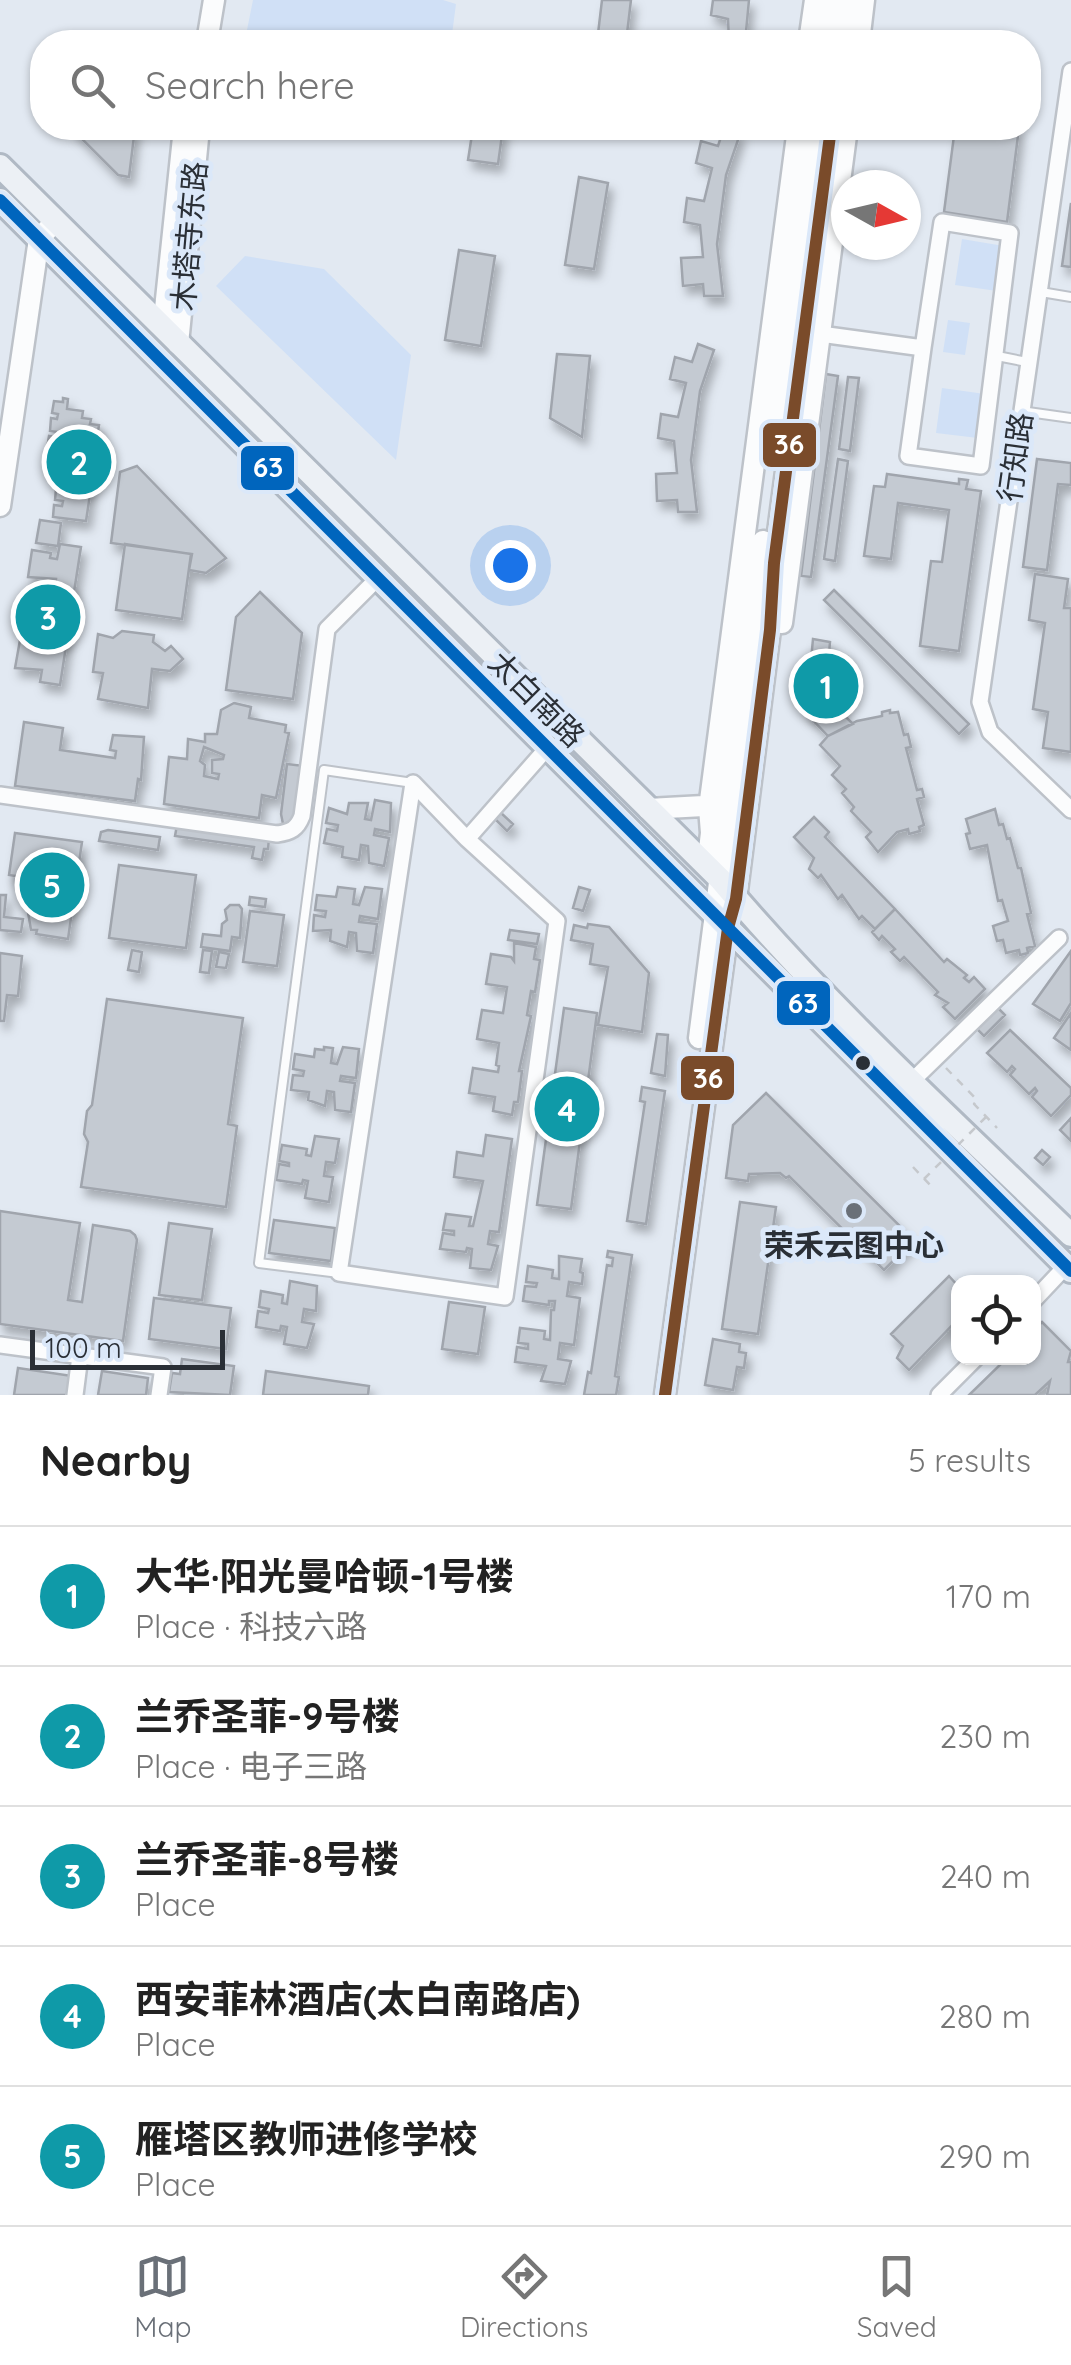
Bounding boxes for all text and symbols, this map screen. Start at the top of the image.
search box [30,30,1041,140]
icon: search [65,58,120,113]
text: Search here [145,61,355,109]
street label: 木塔寺东路 [164,160,214,312]
north arrow [831,170,921,260]
street label: 行知路 [990,410,1040,504]
line badge: 36 [761,421,818,469]
pin: 2 [46,424,112,500]
text: 36 [774,426,804,461]
line badge: 63 [239,444,296,492]
text: 63 [253,449,283,484]
your location [485,540,536,591]
pin: 3 [15,580,80,654]
street label: 太白南路 [481,643,593,755]
pin: 1 [794,648,858,724]
pin: 5 [20,848,84,922]
line badge: 63 [775,979,832,1027]
text: 63 [788,985,818,1020]
unlabelled marker [853,1053,873,1073]
line badge: 36 [679,1054,736,1102]
text: 36 [693,1060,723,1095]
pin: 4 [534,1072,600,1146]
marker: 荣禾云图中心 [843,1200,865,1222]
place label: 荣禾云图中心 [764,1226,944,1264]
map controls [951,1275,1041,1365]
button: locate [951,1275,1041,1365]
scale bar [30,1325,225,1370]
text: 100 m [45,1330,122,1365]
text: Nearby [40,1434,191,1487]
text: 5 results [908,1440,1031,1480]
text: 大华·阳光曼哈顿-1号楼 [135,1552,514,1600]
text: 1 [66,1576,79,1616]
text: 170 m [946,1576,1031,1616]
text: Place · 科技六路 [135,1606,367,1646]
text: 兰乔圣菲-9号楼 [135,1692,400,1740]
text: 2 [63,1716,82,1756]
text: 230 m [940,1716,1031,1756]
text: Place · 电子三路 [135,1746,367,1786]
text: 兰乔圣菲-8号楼 [135,1835,399,1883]
text: 3 [64,1856,81,1896]
text: 240 m [940,1856,1031,1896]
text: Place [135,1884,215,1924]
text: 西安菲林酒店(太白南路店) [135,1975,580,2023]
text: 4 [63,1996,82,2036]
text: 280 m [939,1996,1031,2036]
text: Place [135,2024,215,2064]
text: 雁塔区教师进修学校 [135,2115,477,2163]
text: 5 [63,2136,82,2176]
text: 290 m [938,2136,1031,2176]
text: Place [135,2164,215,2204]
tab: Map [134,2249,191,2344]
tab: Directions [460,2249,588,2344]
tab: Saved [857,2249,937,2344]

